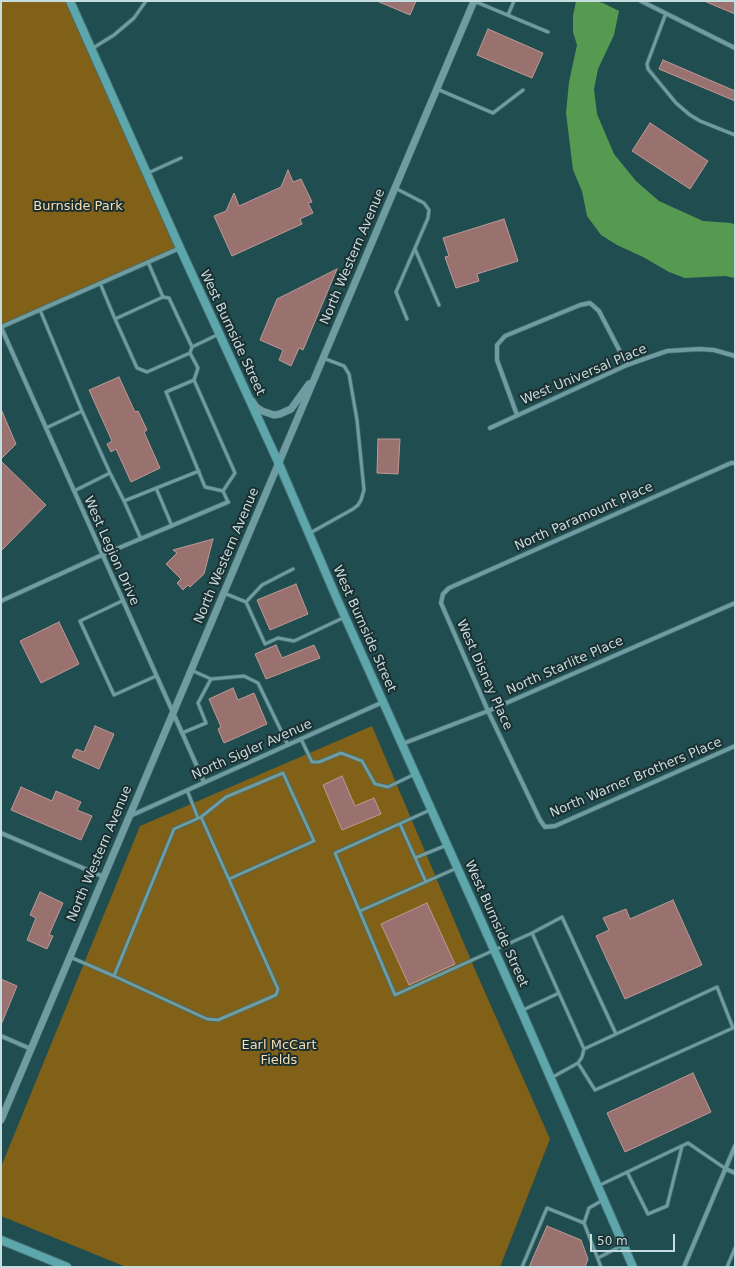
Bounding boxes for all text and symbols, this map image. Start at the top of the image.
street label: North Western Avenue [317,187,389,327]
park label: Burnside Park [33,199,123,215]
street label: West Burnside Street [196,268,268,398]
street label: West Universal Place [519,341,649,409]
street label: North Paramount Place [512,479,656,555]
street label: North Western Avenue [191,486,263,626]
street label: West Legion Drive [80,494,142,608]
street label: West Burnside Street [329,563,399,695]
street label: West Disney Place [453,617,515,733]
street label: North Starlite Place [504,633,626,699]
street label: North Sigler Avenue [189,716,315,784]
street label: North Warner Brothers Place [548,735,724,821]
street label: North Western Avenue [64,784,136,924]
street label: West Burnside Street [461,858,531,990]
park label: Earl McCart Fields [241,1038,317,1069]
scale bar [592,1226,677,1252]
text: 50 m [597,1234,628,1248]

